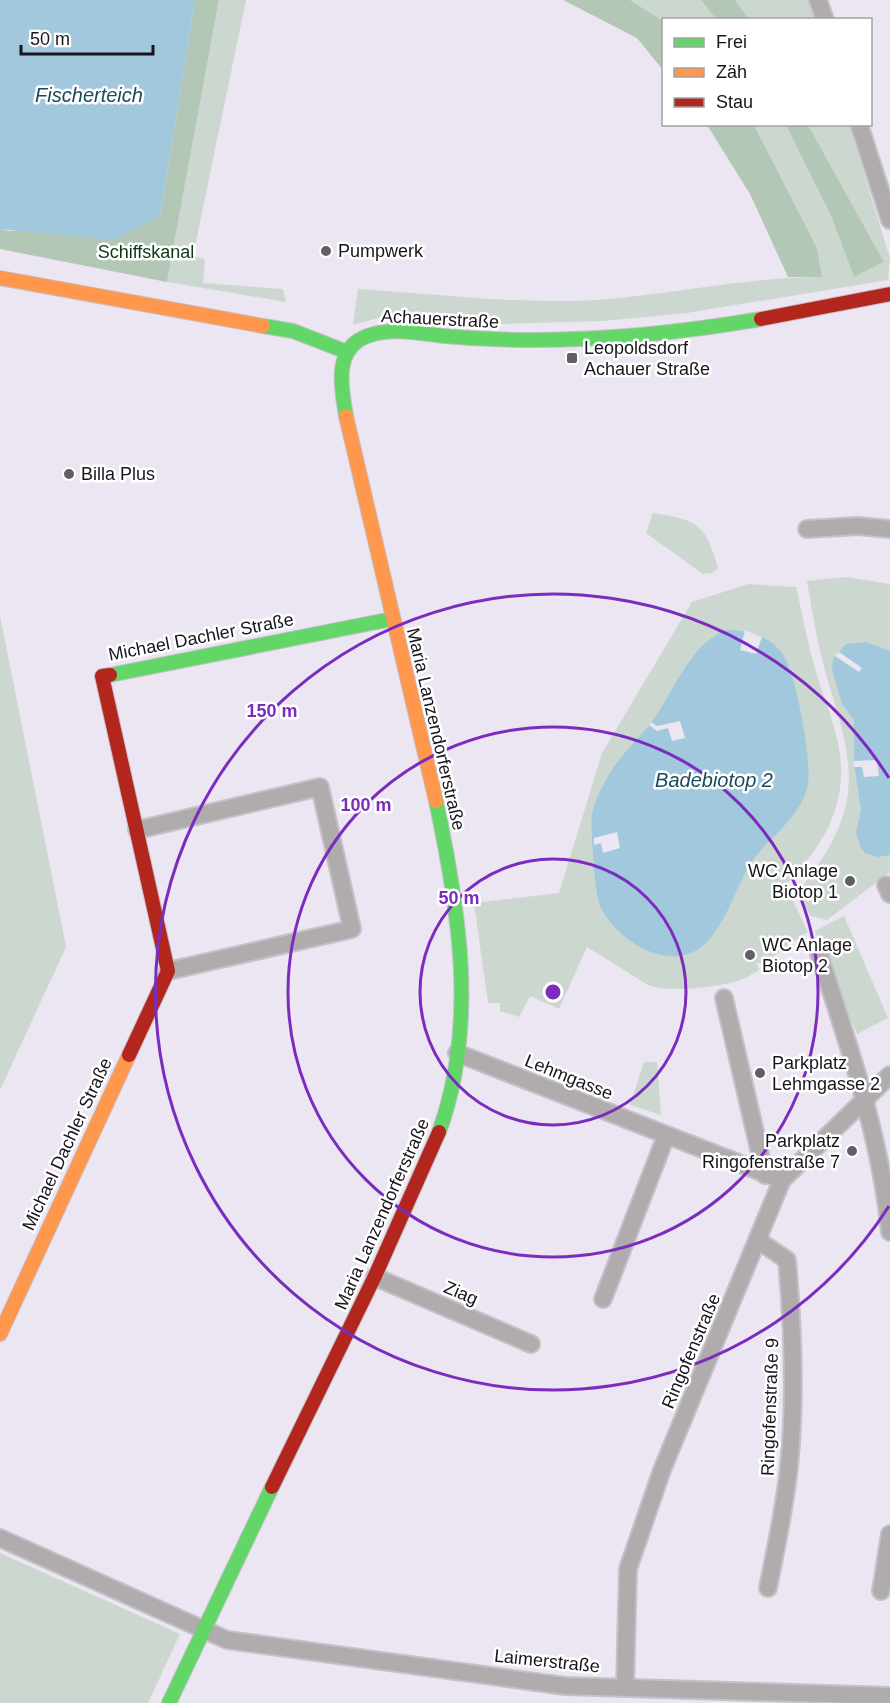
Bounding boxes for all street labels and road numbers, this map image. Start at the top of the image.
street label: Achauerstraße [381,306,499,332]
street label: Michael Dachler Straße [107,609,295,665]
street label: Maria Lanzendorferstraße [403,626,469,832]
street label: Lehmgasse [522,1050,616,1104]
street label: Michael Dachler Straße [18,1055,116,1233]
street label: Maria Lanzendorferstraße [331,1115,433,1313]
street label: Ziag [441,1277,481,1309]
street label: Ringofenstraße [658,1290,724,1412]
street label: Ringofenstraße 9 [758,1338,782,1476]
street label: Laimerstraße [493,1646,601,1676]

